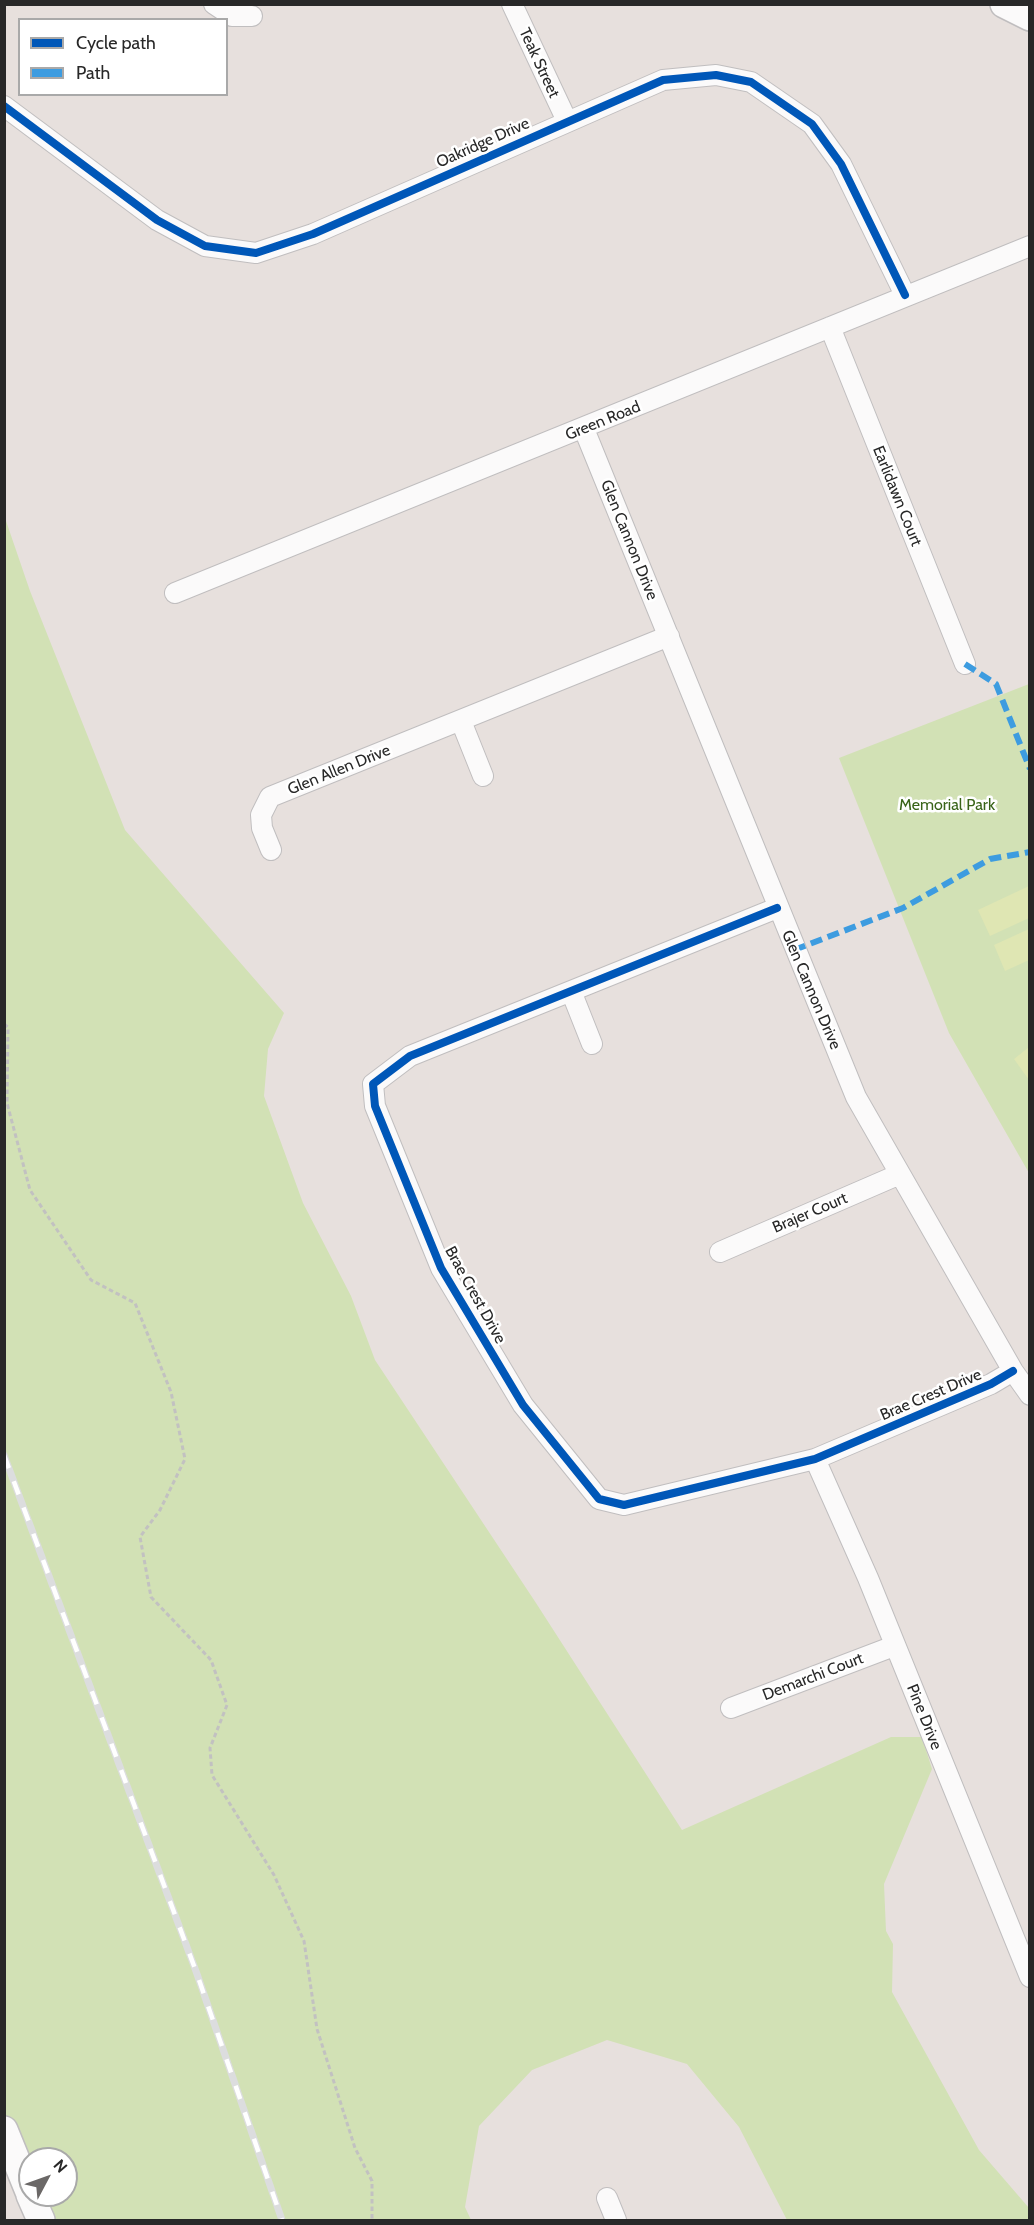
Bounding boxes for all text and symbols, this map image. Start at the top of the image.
legend [18,18,228,96]
street label: Teak Street [514,25,564,101]
text: Cycle path [76,32,156,54]
text: Path [76,62,110,84]
street label: Oakridge Drive [433,114,533,172]
street label: Green Road [563,397,643,445]
street label: Earlidawn Court [868,443,926,549]
street label: Glen Cannon Drive [596,477,662,603]
street label: Glen Allen Drive [285,741,393,799]
park label: Memorial Park [899,795,995,815]
street label: Glen Cannon Drive [777,927,845,1053]
street label: Brajer Court [770,1189,850,1237]
street label: Brae Crest Drive [440,1243,510,1347]
street label: Brae Crest Drive [877,1365,985,1425]
street label: Demarchi Court [760,1649,866,1705]
street label: Pine Drive [902,1681,946,1753]
north arrow [18,2147,78,2207]
text: N [50,2156,71,2177]

